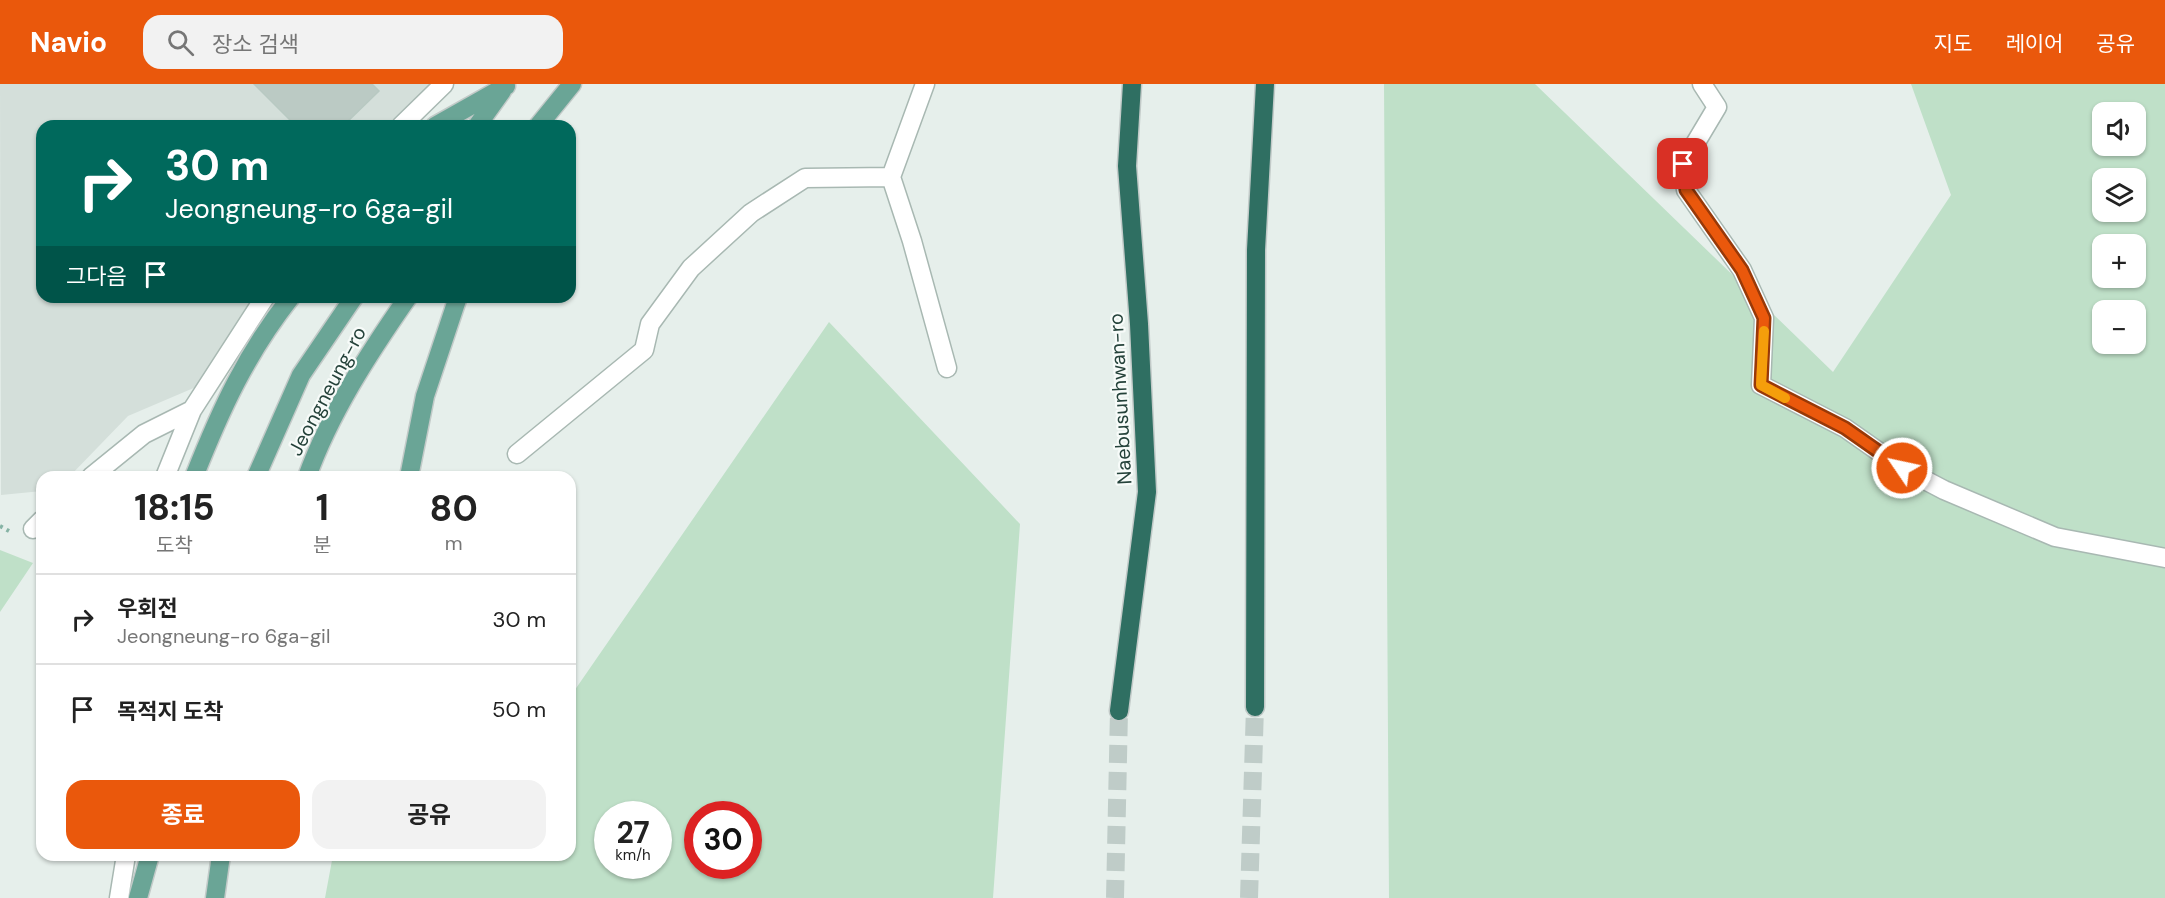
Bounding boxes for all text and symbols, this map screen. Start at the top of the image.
search box [143,15,563,69]
text: Navio [30,24,107,61]
icon: search [164,26,197,59]
text: 장소 검색 [212,30,299,59]
text: 지도 [1934,30,1972,58]
text: 레이어 [2005,30,2063,58]
text: 공유 [2096,30,2135,58]
map controls [2092,102,2146,354]
button: sound [2092,102,2146,156]
text: 30 m [165,138,269,193]
pin [1657,138,1708,189]
icon: right [66,144,144,222]
icon: arrive [1666,147,1699,180]
button: layers [2092,168,2146,222]
text: Jeongneung-ro 6ga-gil [165,191,453,226]
button: + [2092,234,2146,288]
icon: arrive [139,258,172,291]
text: 그다음 [66,262,127,291]
button: − [2092,300,2146,354]
street label: Naebusunhwan-ro [1103,313,1137,485]
street label: Jeongneung-ro [282,322,372,460]
position arrow [1870,436,1934,500]
text: 18:15 [134,484,215,531]
text: 1 [316,484,329,531]
text: 80 [430,485,478,532]
text: m [445,530,463,556]
text: 도착 [156,532,193,558]
text: 분 [313,532,331,558]
text: 우회전 [117,594,178,623]
icon: right [66,603,99,636]
text: 30 m [492,605,546,634]
text: Jeongneung-ro 6ga-gil [117,623,330,649]
icon: arrive [66,693,99,726]
text: 50 m [492,695,546,724]
text: 목적지 도착 [117,697,223,726]
button: 종료 [66,780,300,849]
button: 공유 [312,780,546,849]
speed limit sign: 30 [684,801,762,879]
text: 27 [616,813,650,852]
text: km/h [615,845,651,865]

